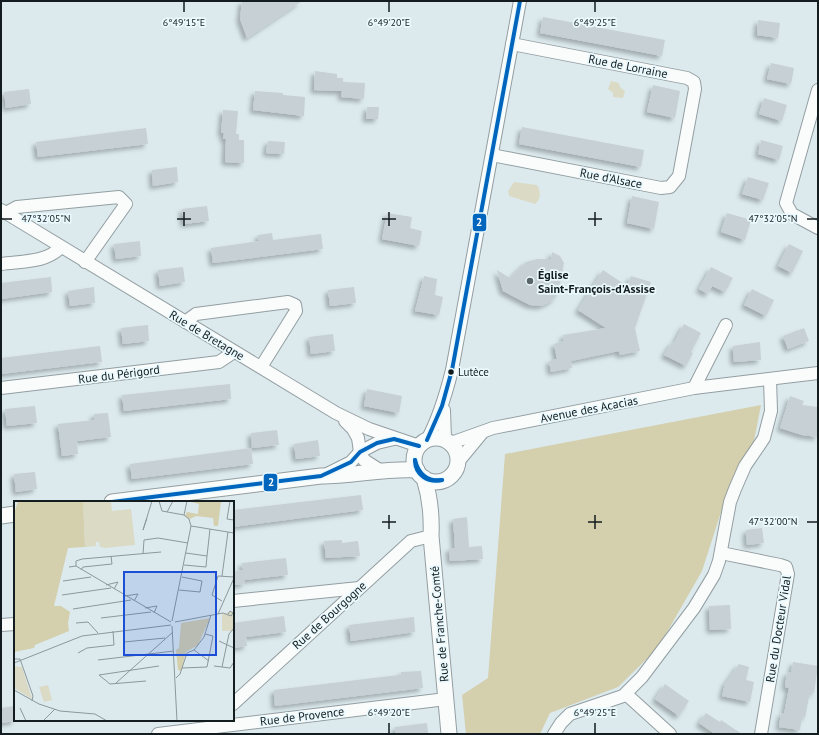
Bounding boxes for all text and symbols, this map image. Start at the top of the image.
text: 6°49'15"E [163,16,205,29]
text: 6°49'20"E [368,16,410,29]
text: 6°49'25"E [574,16,616,29]
street label: Rue de Lorraine [587,51,669,81]
street label: Rue d'Alsace [579,165,643,191]
text: 47°32'05"N [21,212,71,225]
text: 47°32'05"N [748,212,798,225]
line badge: 2 [472,213,487,232]
text: 2 [476,215,482,229]
place label: Église Saint-François-d'Assise [538,267,655,296]
marker: Église Saint-François-d'Assise [525,276,535,286]
street label: Rue de Bretagne [167,307,247,363]
street label: Rue du Périgord [77,362,161,386]
place label: Lutèce [458,365,489,379]
marker: Lutèce [446,367,456,377]
street label: Avenue des Acacias [539,392,639,426]
line badge: 2 [263,473,278,492]
text: 2 [268,475,274,489]
inset map [14,501,234,721]
text: 47°32'00"N [748,515,798,528]
street label: Rue de Franche-Comté [426,565,452,683]
street label: Rue du Docteur Vidal [762,574,794,684]
street label: Rue de Bourgogne [289,578,369,652]
street label: Rue de Provence [259,703,345,729]
text: 6°49'20"E [368,706,410,719]
text: 6°49'25"E [574,706,616,719]

